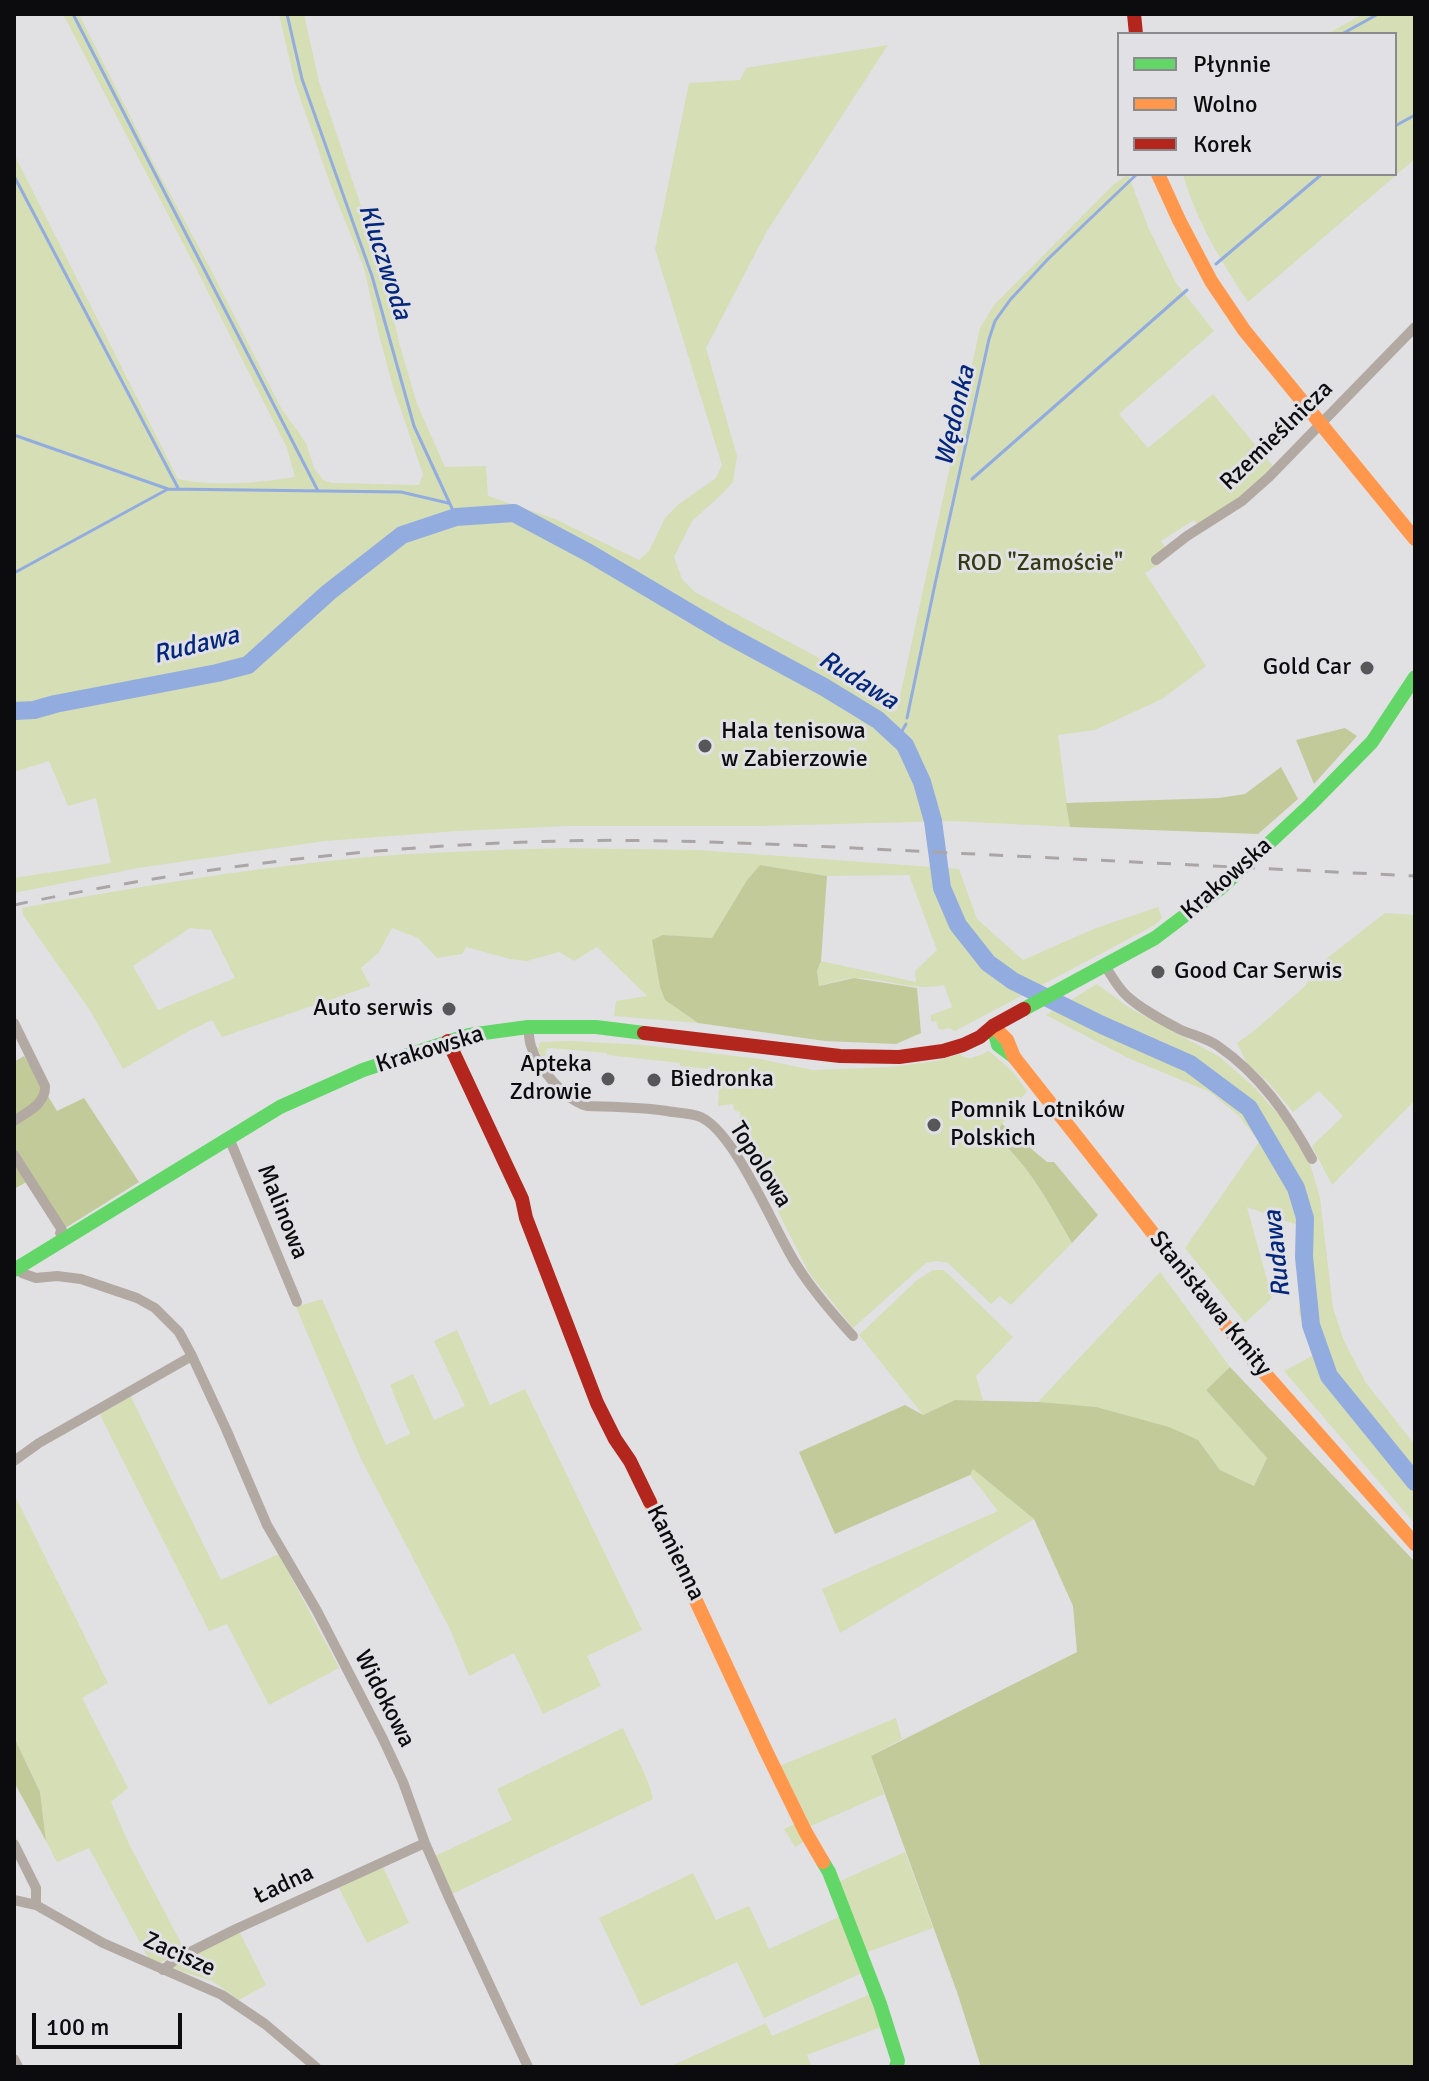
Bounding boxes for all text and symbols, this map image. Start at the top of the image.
legend [1117,32,1397,176]
text: Płynnie [1193,49,1271,79]
text: Wolno [1193,89,1258,119]
text: Korek [1193,129,1252,159]
water label: Kluczwoda [351,200,417,324]
water label: Wędonka [929,363,983,469]
street label: Rzemieślnicza [1215,375,1339,497]
park label: ROD "Zamoście" [957,550,1123,578]
water label: Rudawa [150,620,242,672]
water label: Rudawa [813,645,903,717]
place label: Gold Car [1263,654,1351,682]
marker: Gold Car [1358,659,1376,677]
place label: Hala tenisowa w Zabierzowie [721,718,868,774]
marker: Hala tenisowa w Zabierzowie [696,737,714,755]
street label: Krakowska [1176,832,1278,926]
place label: Good Car Serwis [1174,958,1342,986]
marker: Good Car Serwis [1149,963,1167,981]
place label: Auto serwis [313,995,433,1023]
marker: Auto serwis [440,1000,458,1018]
street label: Krakowska [373,1020,487,1080]
place label: Apteka Zdrowie [510,1051,592,1107]
place label: Biedronka [670,1066,774,1094]
marker: Apteka Zdrowie [599,1070,617,1088]
marker: Biedronka [645,1071,663,1089]
place label: Pomnik Lotników Polskich [950,1097,1125,1153]
marker: Pomnik Lotników Polskich [925,1116,943,1134]
street label: Topolowa [722,1117,798,1213]
street label: Malinowa [250,1160,314,1264]
water label: Rudawa [1258,1209,1298,1299]
street label: Stanisława Kmity [1143,1226,1277,1382]
street label: Kamienna [640,1501,710,1605]
street label: Widokowa [347,1646,421,1752]
street label: Ładna [250,1859,318,1911]
street label: Zacisze [138,1926,220,1984]
scale bar [36,1997,186,2047]
text: 100 m [46,2012,109,2042]

